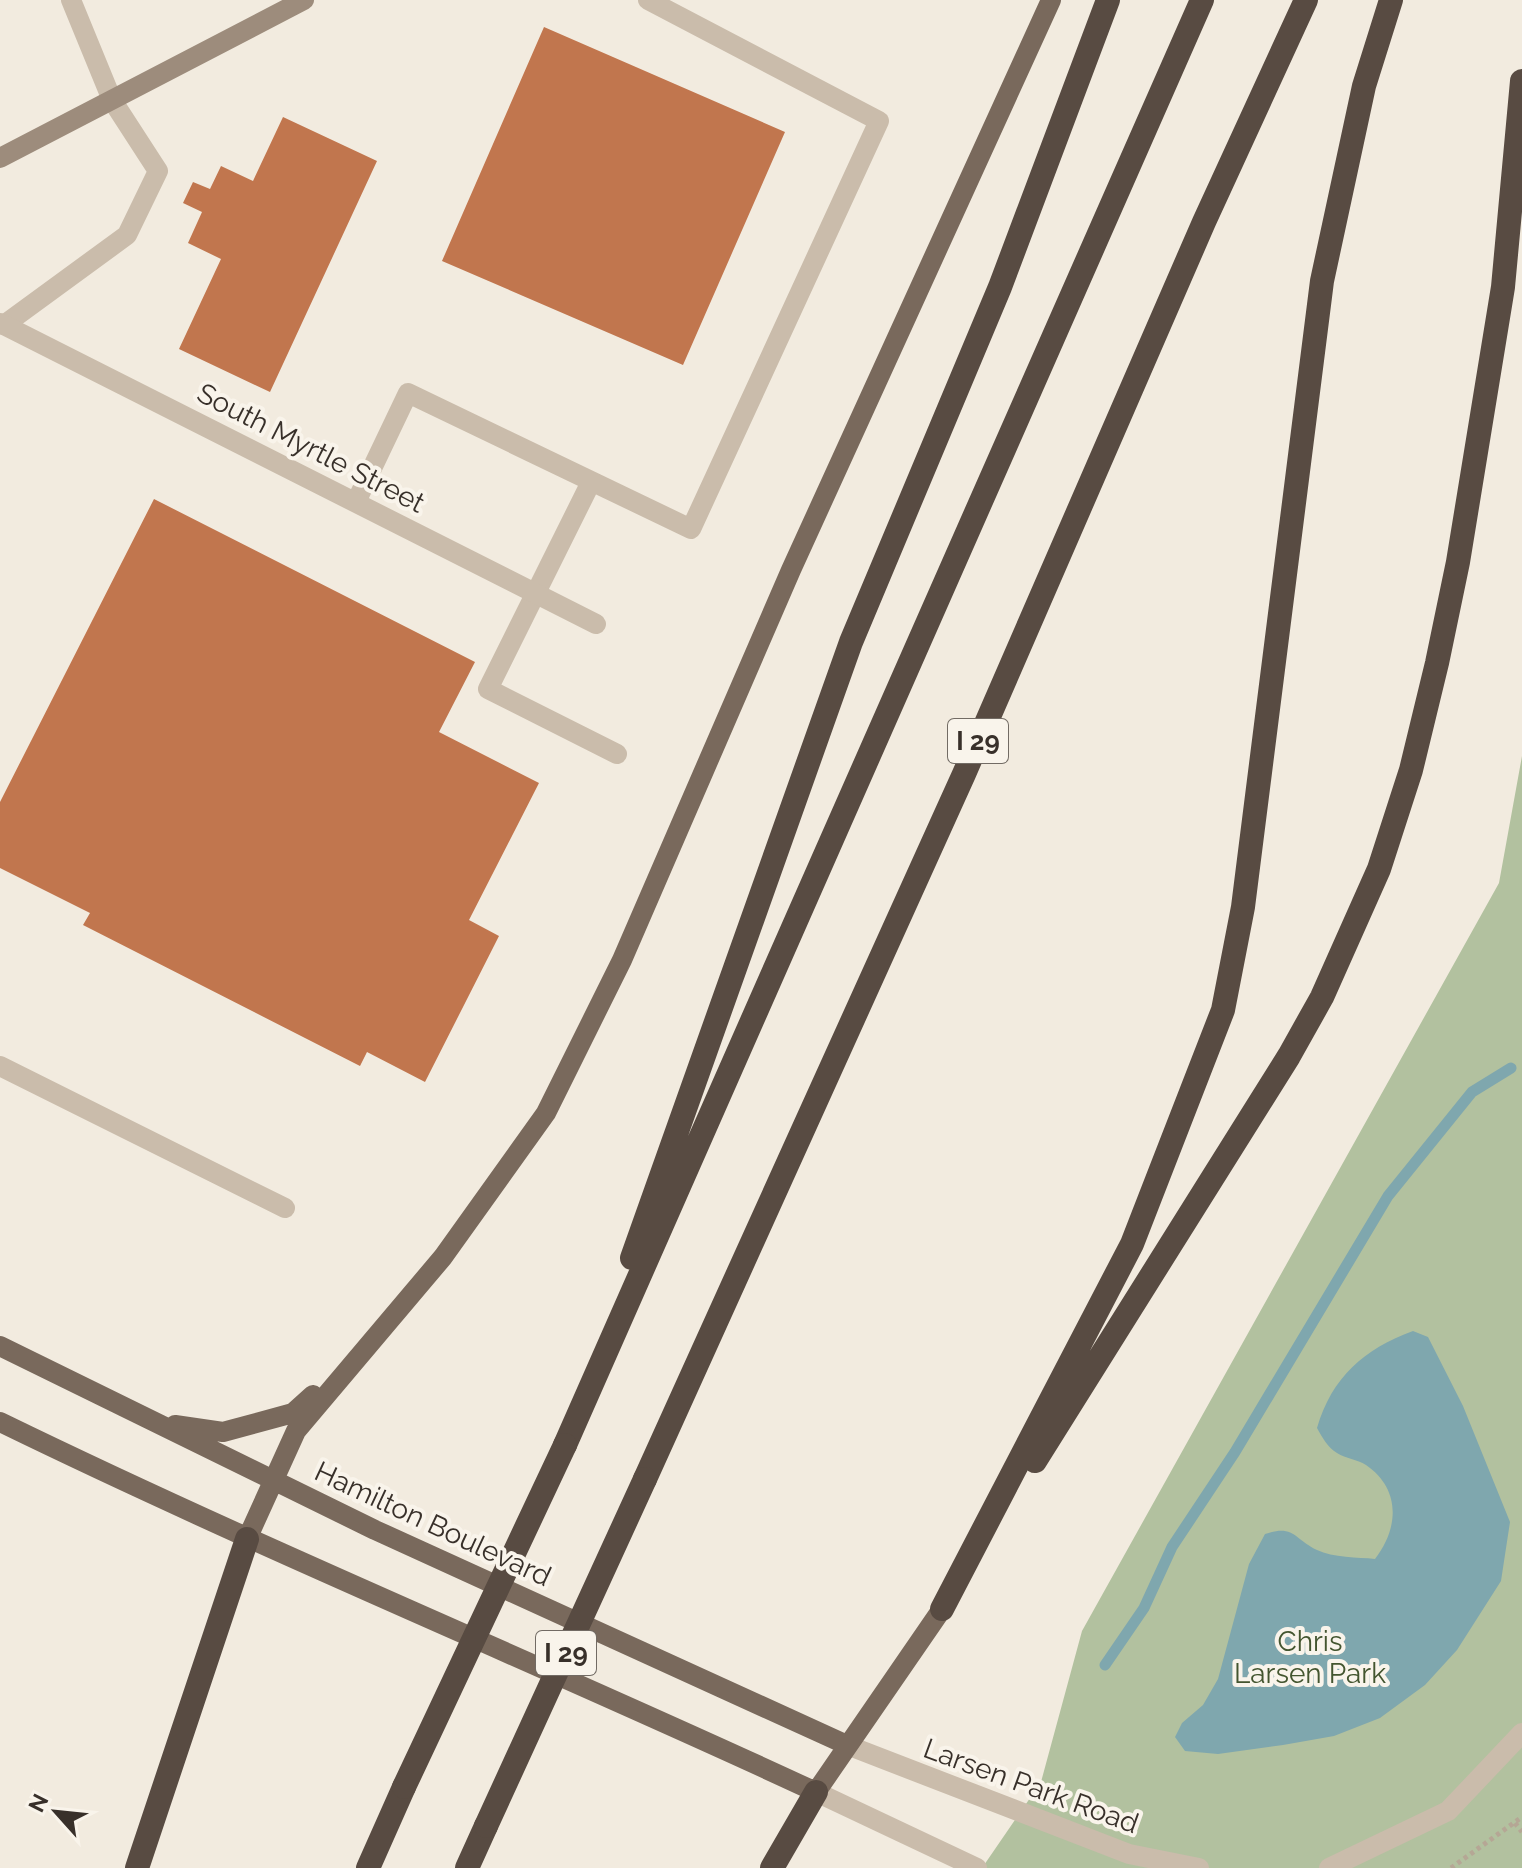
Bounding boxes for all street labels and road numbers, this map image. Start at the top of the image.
street label: South Myrtle Street [192,376,431,520]
road number: I 29 [948,719,1008,763]
street label: Hamilton Boulevard [310,1455,556,1593]
road number: I 29 [536,1631,596,1675]
street label: Larsen Park Road [919,1732,1143,1840]

